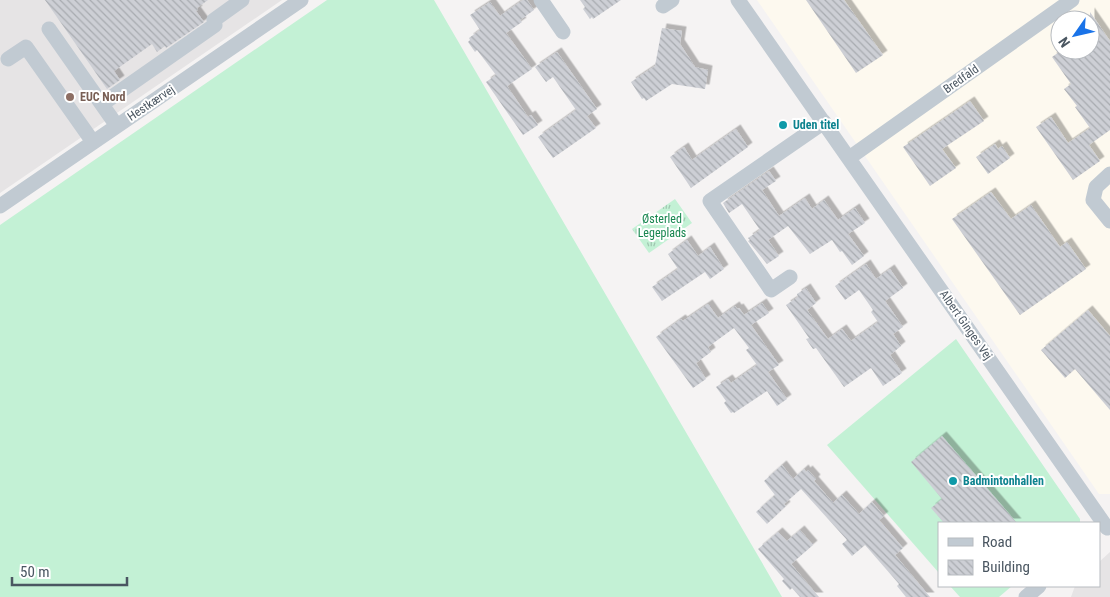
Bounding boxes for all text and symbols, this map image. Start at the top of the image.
north arrow [1050,10,1100,60]
text: N [1055,34,1073,50]
street label: Bredfald [941,62,981,96]
street label: Hestkærvej [125,82,177,124]
place label: EUC Nord [80,90,126,104]
marker: EUC Nord [64,91,76,103]
place label: Uden titel [793,118,839,132]
marker: Uden titel [777,119,789,131]
park label: Østerled Legeplads [638,212,686,240]
street label: Albert Ginges Vej [937,288,995,362]
place label: Badmintonhallen [963,474,1044,488]
marker: Badmintonhallen [947,475,959,487]
legend [938,522,1100,587]
text: Road [982,533,1012,551]
scale bar [12,554,128,586]
text: Building [982,558,1030,576]
text: 50 m [20,563,50,581]

